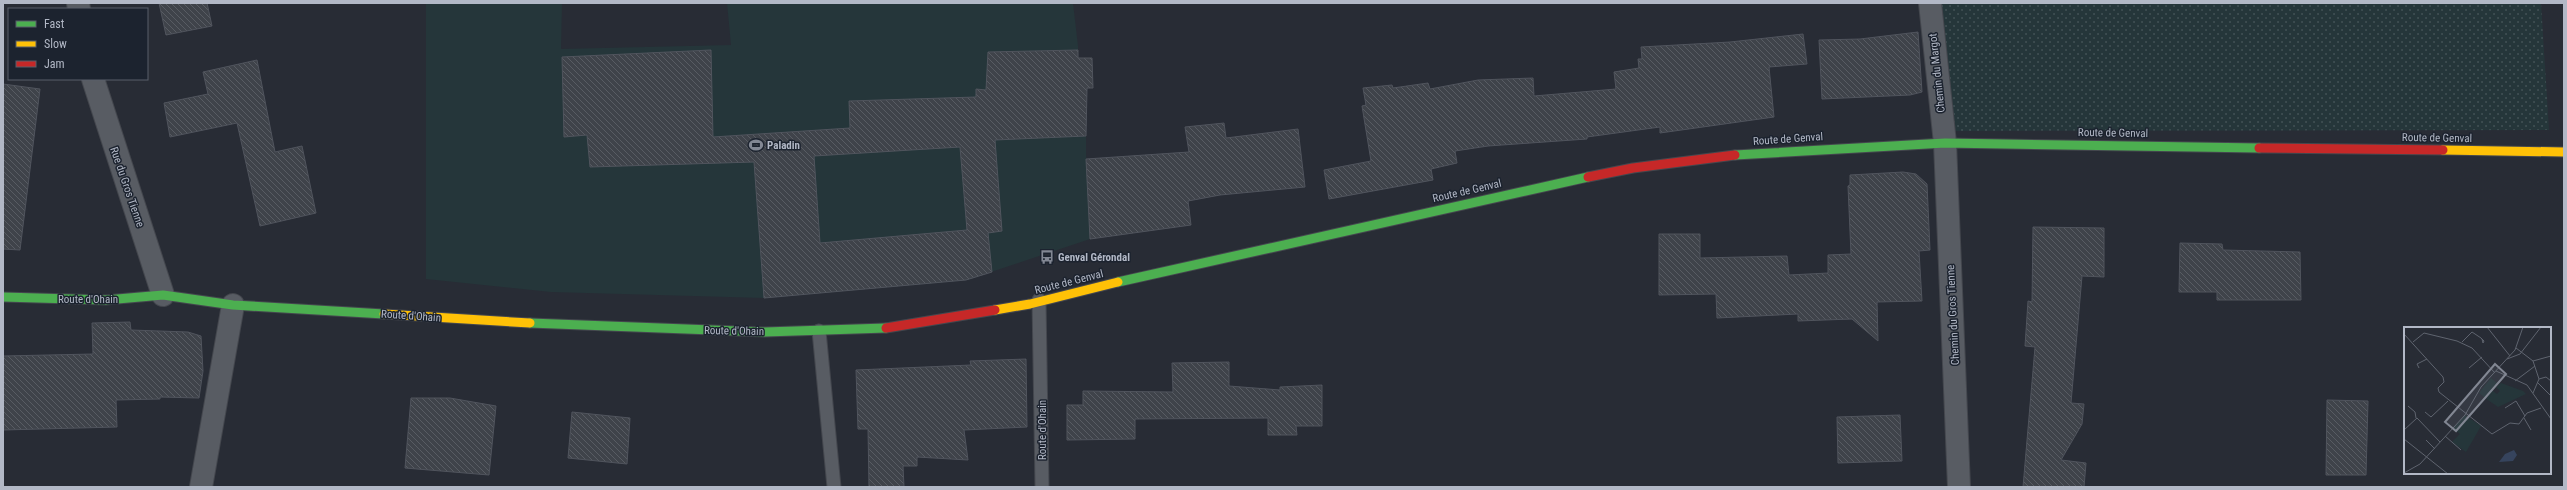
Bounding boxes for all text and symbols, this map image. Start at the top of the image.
legend [8,8,148,80]
text: Fast [44,17,65,31]
street label: Chemin du Margot [1926,33,1948,113]
text: Slow [44,37,67,51]
text: Jam [44,57,65,71]
street label: Route de Genval [2078,126,2148,140]
street label: Route de Genval [1753,130,1823,148]
street label: Route de Genval [2402,131,2472,145]
sports icon: Paladin [748,137,764,153]
place label: Paladin [767,139,800,152]
street label: Rue du Gros Tienne [107,145,147,229]
street label: Route de Genval [1431,177,1503,205]
bus stop icon: Genval Gérondal [1039,249,1055,265]
place label: Genval Gérondal [1058,251,1130,264]
street label: Chemin du Gros Tienne [1944,264,1962,366]
street label: Route de Genval [1033,267,1105,297]
street label: Route d'Ohain [58,293,118,306]
street label: Route d'Ohain [381,307,441,325]
street label: Route d'Ohain [704,324,764,338]
inset map [2404,327,2551,474]
street label: Route d'Ohain [1036,400,1049,460]

